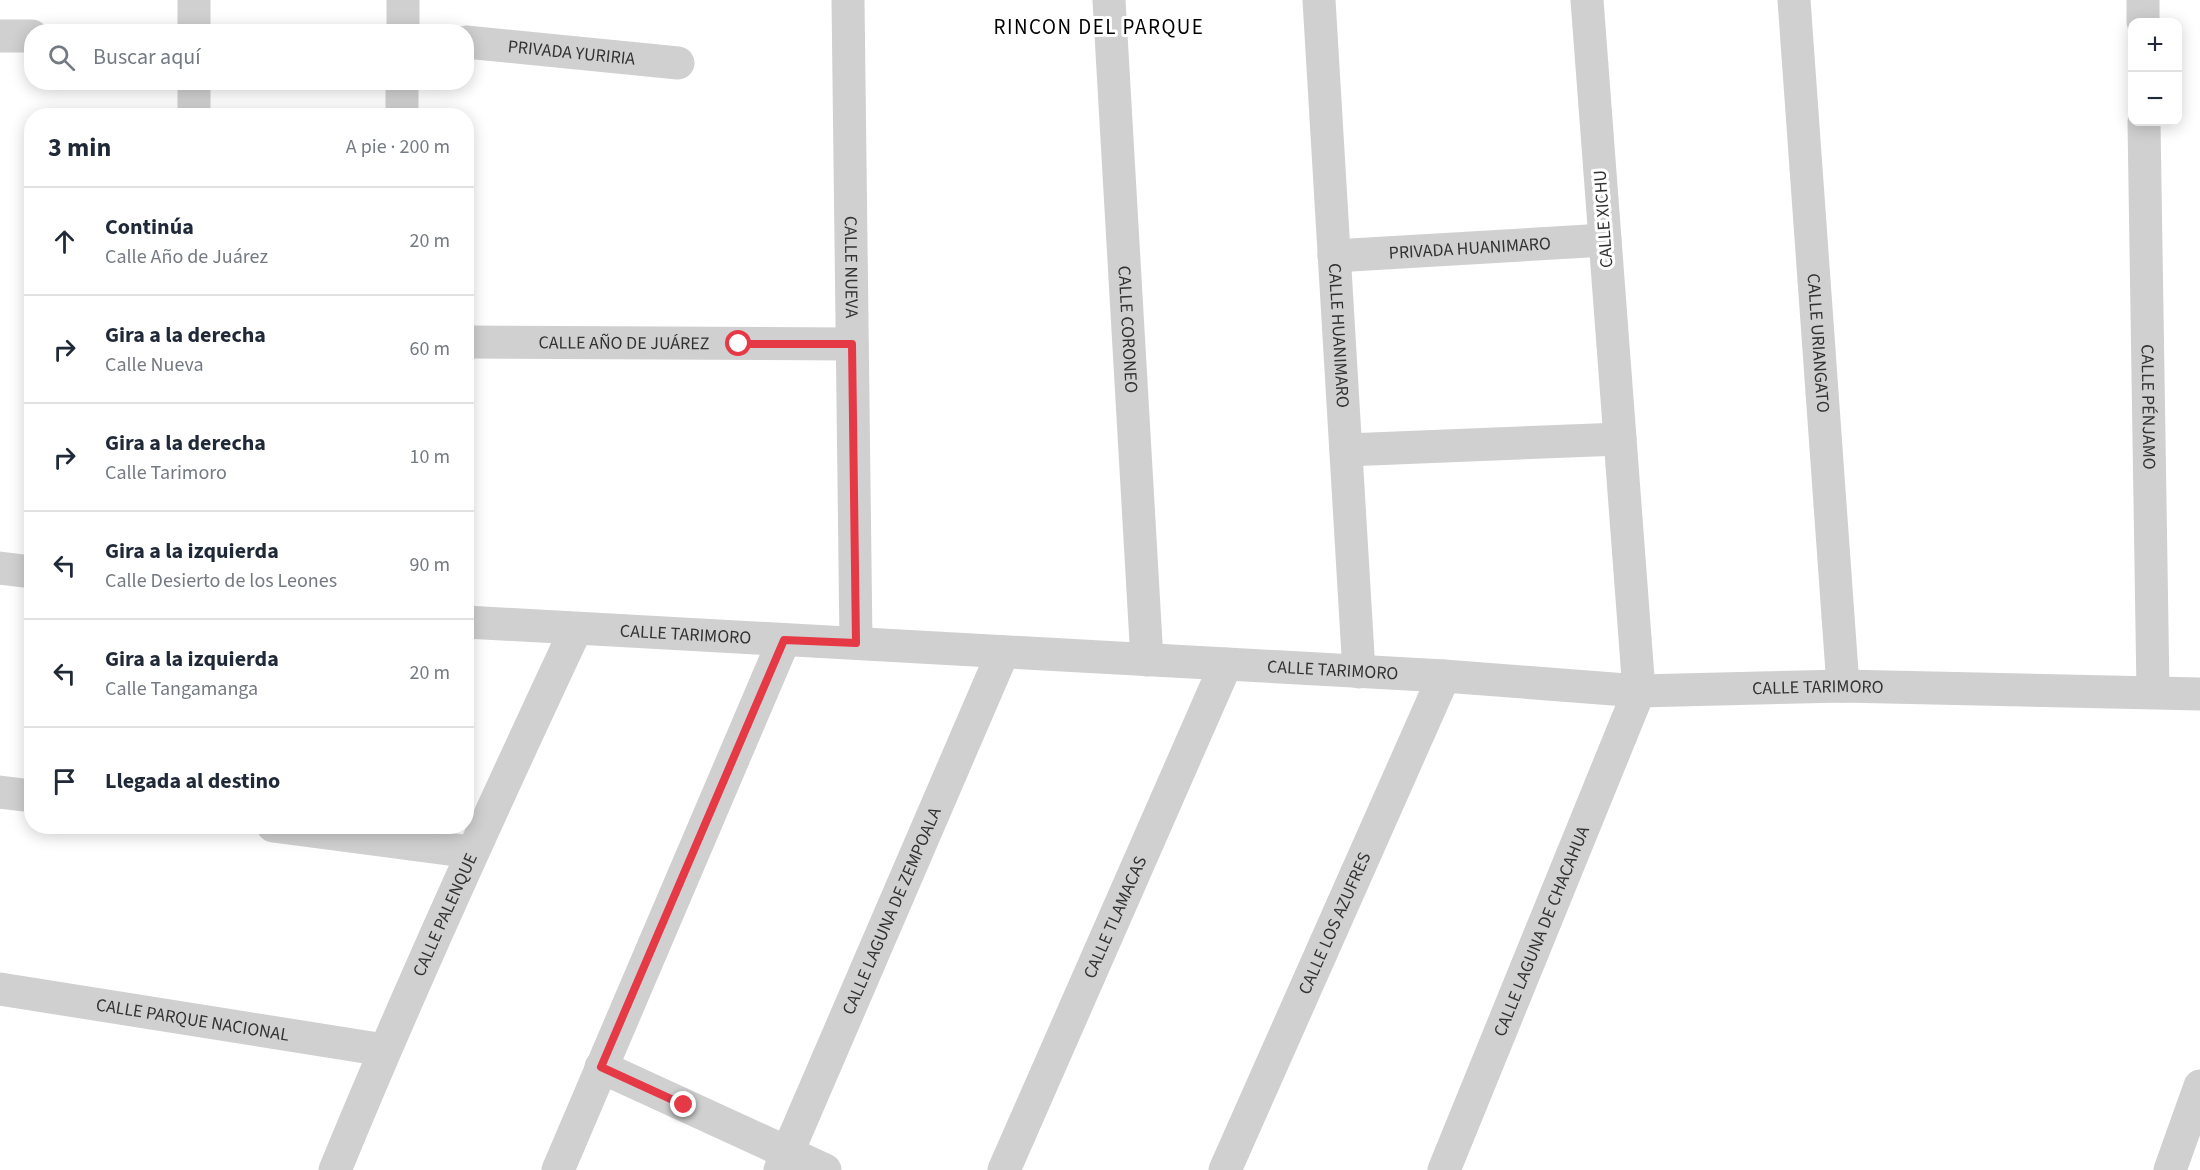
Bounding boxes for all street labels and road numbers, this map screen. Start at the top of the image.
street label: PRIVADA YURIRIA [506,34,637,72]
street label: CALLE XICHU [1588,169,1619,269]
street label: CALLE NUEVA [838,216,864,318]
street label: PRIVADA HUANIMARO [1388,231,1552,266]
street label: CALLE HUANIMARO [1322,262,1355,409]
street label: CALLE CORONEO [1111,265,1144,394]
street label: CALLE URIANGATO [1801,273,1835,414]
street label: CALLE AÑO DE JUÁREZ [538,330,710,356]
street label: CALLE PÉNJAMO [2135,344,2161,470]
street label: CALLE TARIMORO [619,619,752,651]
street label: CALLE TARIMORO [1266,654,1399,686]
street label: CALLE TARIMORO [1752,674,1884,701]
street label: CALLE LAGUNA DE ZEMPOALA [836,803,948,1019]
street label: CALLE LAGUNA DE CHACAHUA [1488,822,1596,1040]
street label: CALLE LOS AZUFRES [1292,848,1377,998]
street label: CALLE PALENQUE [407,849,484,981]
street label: CALLE TLAMACAS [1078,852,1153,983]
street label: CALLE PARQUE NACIONAL [94,992,291,1048]

